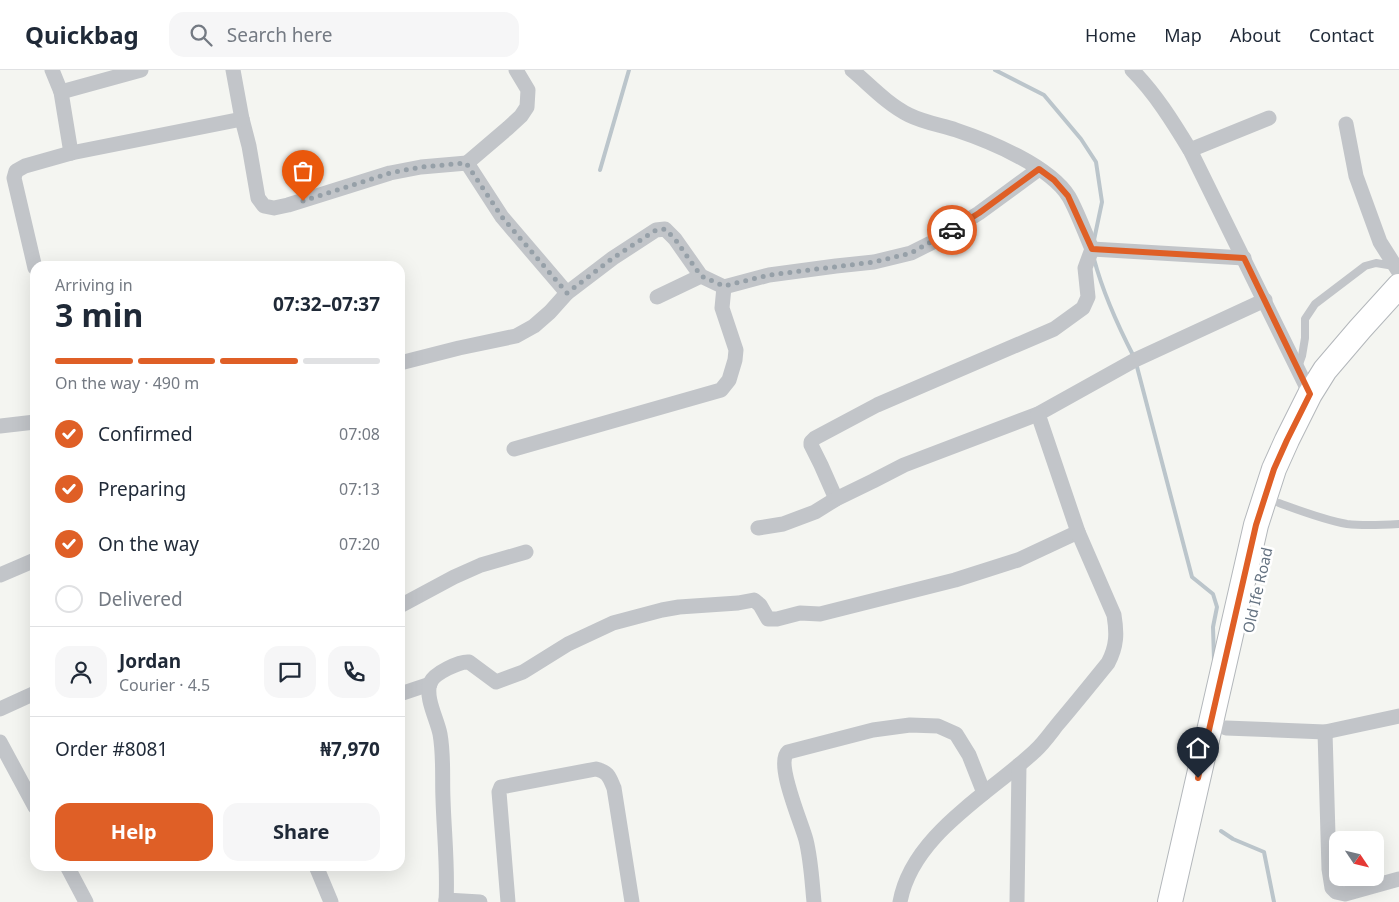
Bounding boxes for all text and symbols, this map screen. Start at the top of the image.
search box [169,12,519,57]
text: Quickbag [25,18,139,51]
icon: search [187,21,215,49]
text: Search here [227,22,332,48]
text: Home [1085,23,1136,47]
text: Map [1164,23,1202,47]
text: About [1230,23,1281,47]
text: Contact [1309,23,1374,47]
pin [282,150,324,201]
icon: bag [289,157,317,185]
courier [927,205,977,255]
icon: car [938,216,966,244]
text: Arriving in [55,274,133,296]
text: 07:32–07:37 [273,291,380,317]
text: 3 min [55,293,143,336]
text: On the way · 490 m [55,372,199,394]
icon: check [55,420,83,448]
text: Confirmed [98,421,193,447]
text: 07:08 [339,423,380,445]
icon: check [55,475,83,503]
text: Preparing [98,476,186,502]
text: 07:13 [339,478,380,500]
icon: check [55,530,83,558]
text: On the way [98,531,199,557]
text: 07:20 [339,533,380,555]
street label: Old Ife Road [1237,545,1277,635]
text: Delivered [98,586,183,612]
button: person [55,646,107,698]
button: chat [264,646,316,698]
button: phone [328,646,380,698]
text: Jordan [119,648,181,674]
text: Courier · 4.5 [119,674,210,696]
pin [1177,727,1219,778]
icon: home [1184,734,1212,762]
text: Order #8081 [55,736,168,762]
text: ₦7,970 [320,736,380,762]
button: Help [55,803,213,861]
button: Share [223,803,380,861]
north arrow [1329,831,1384,886]
map controls [1329,831,1384,886]

